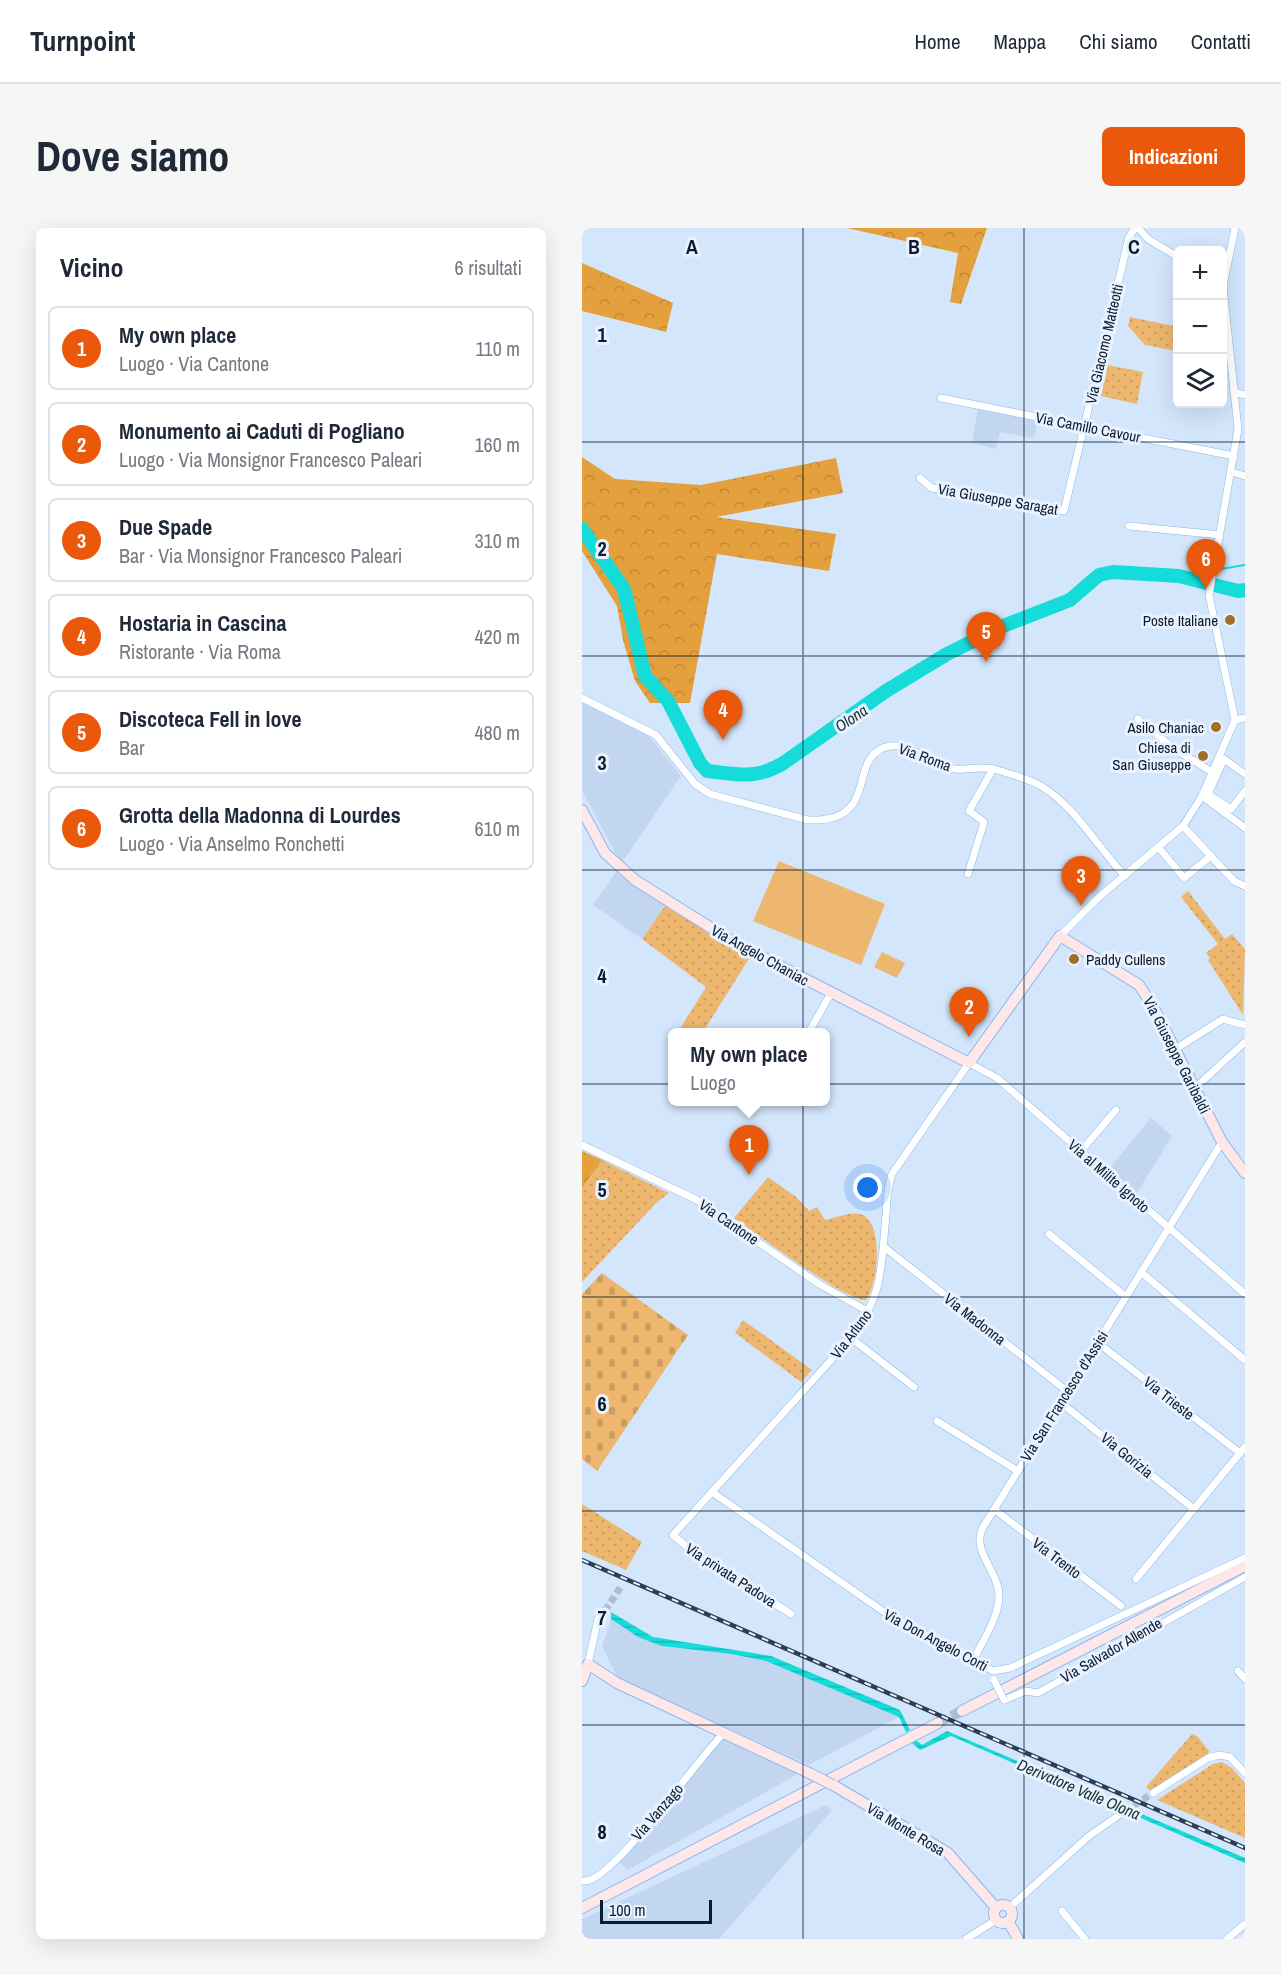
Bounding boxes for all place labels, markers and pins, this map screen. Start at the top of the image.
pin: 6 [1186,540,1226,589]
place label: Poste Italiane [1143,610,1218,631]
pin: 5 [966,612,1006,662]
marker: Poste Italiane [1223,613,1237,627]
pin: 4 [704,690,742,740]
place label: Asilo Chaniac [1126,717,1204,738]
marker: Asilo Chaniac [1209,720,1223,734]
place label: Chiesa di San Giuseppe [1112,737,1191,775]
marker: Chiesa di San Giuseppe [1196,749,1210,763]
pin: 3 [1062,856,1100,906]
place label: Paddy Cullens [1086,949,1165,970]
marker: Paddy Cullens [1067,952,1081,966]
pin: 2 [950,988,988,1037]
pin: 1 [730,1126,768,1175]

